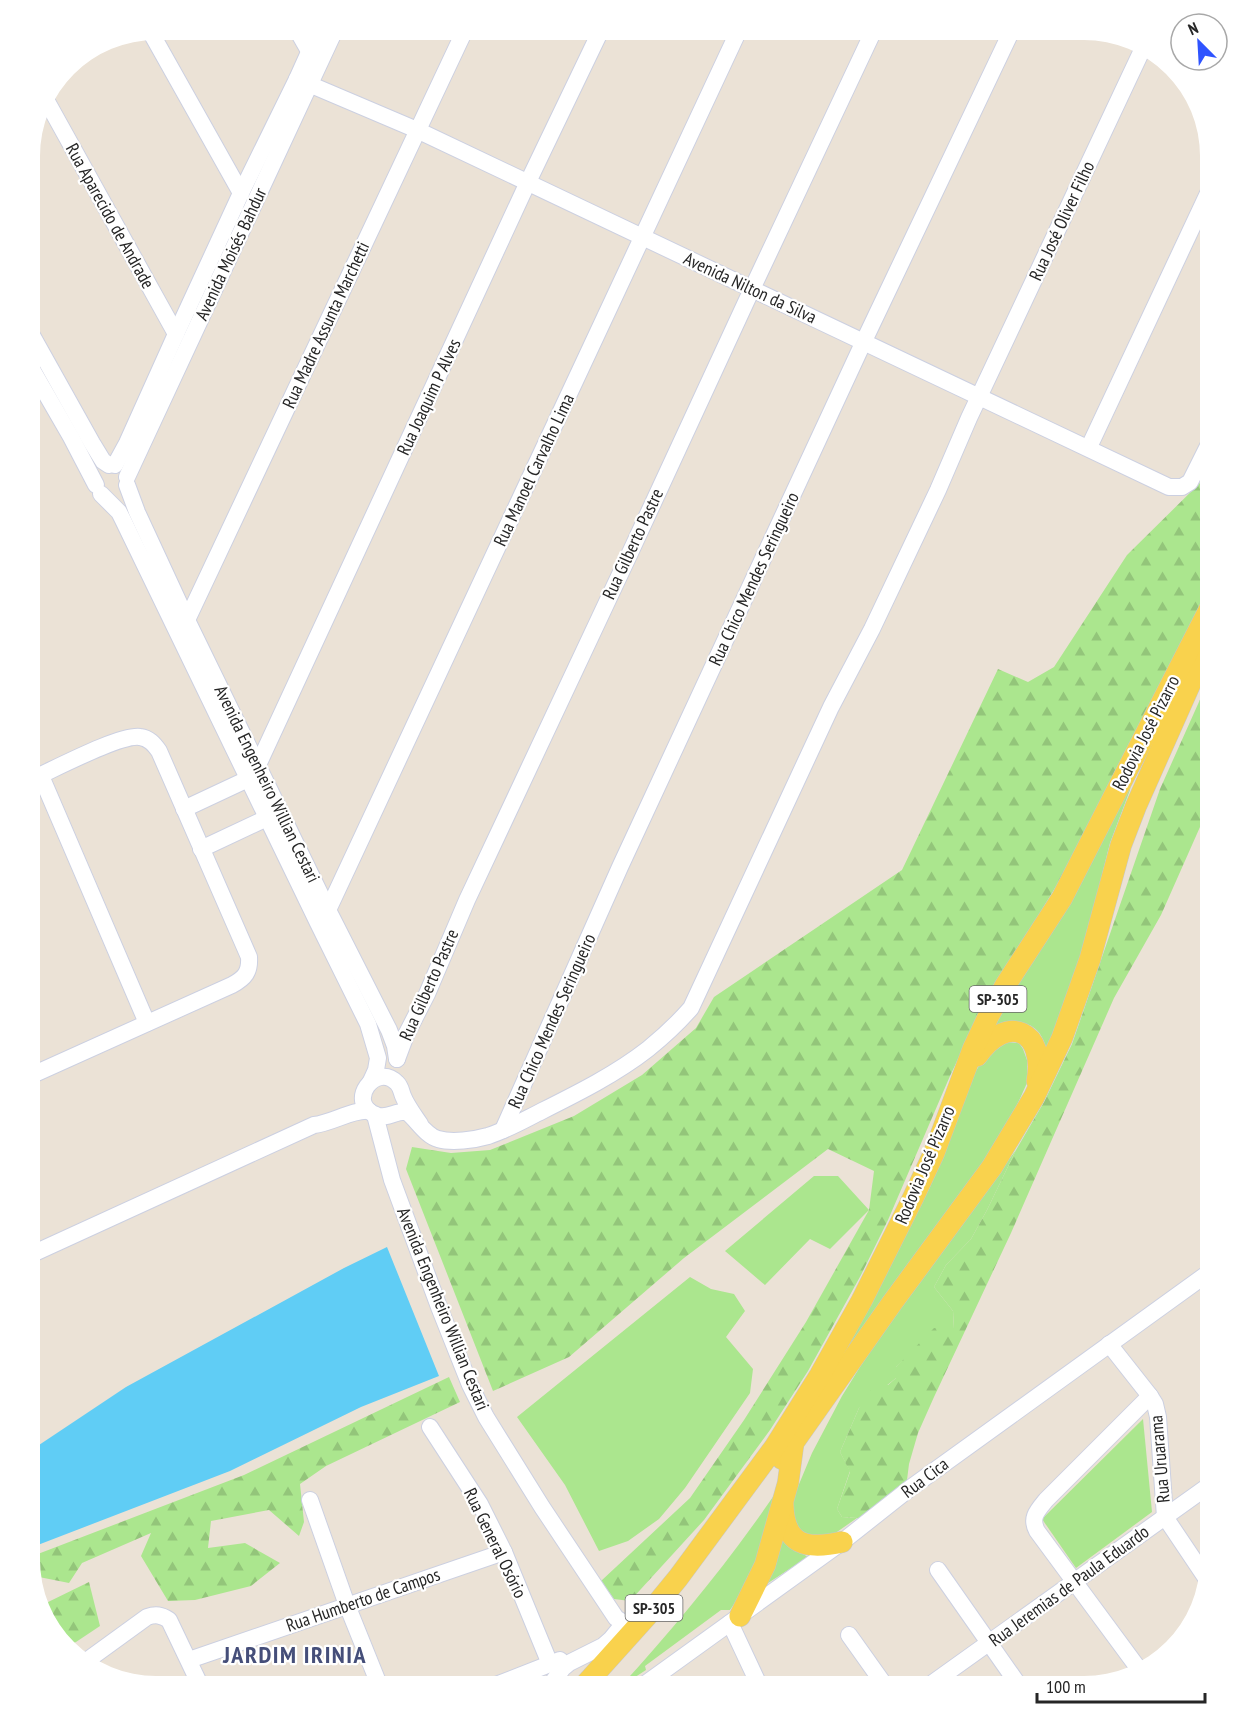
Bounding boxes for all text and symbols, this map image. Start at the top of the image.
north arrow [1169,12,1229,72]
text: N [1185,17,1201,39]
street label: Rua Aparecido de Andrade [61,139,160,292]
street label: Rua José Oliver Filho [1024,157,1099,284]
street label: Avenida Moisés Bahdur [190,184,271,324]
street label: Rua Madre Assunta Marchetti [277,238,374,412]
street label: Avenida Nilton da Silva [680,247,820,328]
street label: Rua Joaquim P Alves [392,335,466,459]
street label: Rua Manoel Carvalho Lima [488,390,579,550]
street label: Rua Gilberto Pastre [597,485,668,603]
street label: Rua Chico Mendes Seringueiro [703,488,804,669]
street label: Rodovia José Pizarro [1107,671,1184,794]
street label: Avenida Engenheiro Willian Cestari [210,681,325,886]
street label: Rua Gilberto Pastre [394,925,463,1044]
street label: Rua Chico Mendes Seringueiro [503,930,601,1112]
road number: SP-305 [970,986,1026,1012]
street label: Rodovia José Pizarro [889,1102,960,1227]
street label: Avenida Engenheiro Willian Cestari [392,1204,495,1414]
street label: Rua Uruarama [1144,1414,1175,1504]
street label: Rua Cica [897,1452,953,1503]
street label: Rua General Osório [459,1484,532,1602]
street label: Rua Jeremias de Paula Eduardo [984,1520,1153,1651]
street label: Rua Humberto de Campos [283,1562,443,1637]
road number: SP-305 [626,1595,682,1621]
district label: JARDIM IRINIA [222,1639,367,1670]
scale bar [1037,1666,1205,1704]
text: 100 m [1046,1675,1086,1698]

